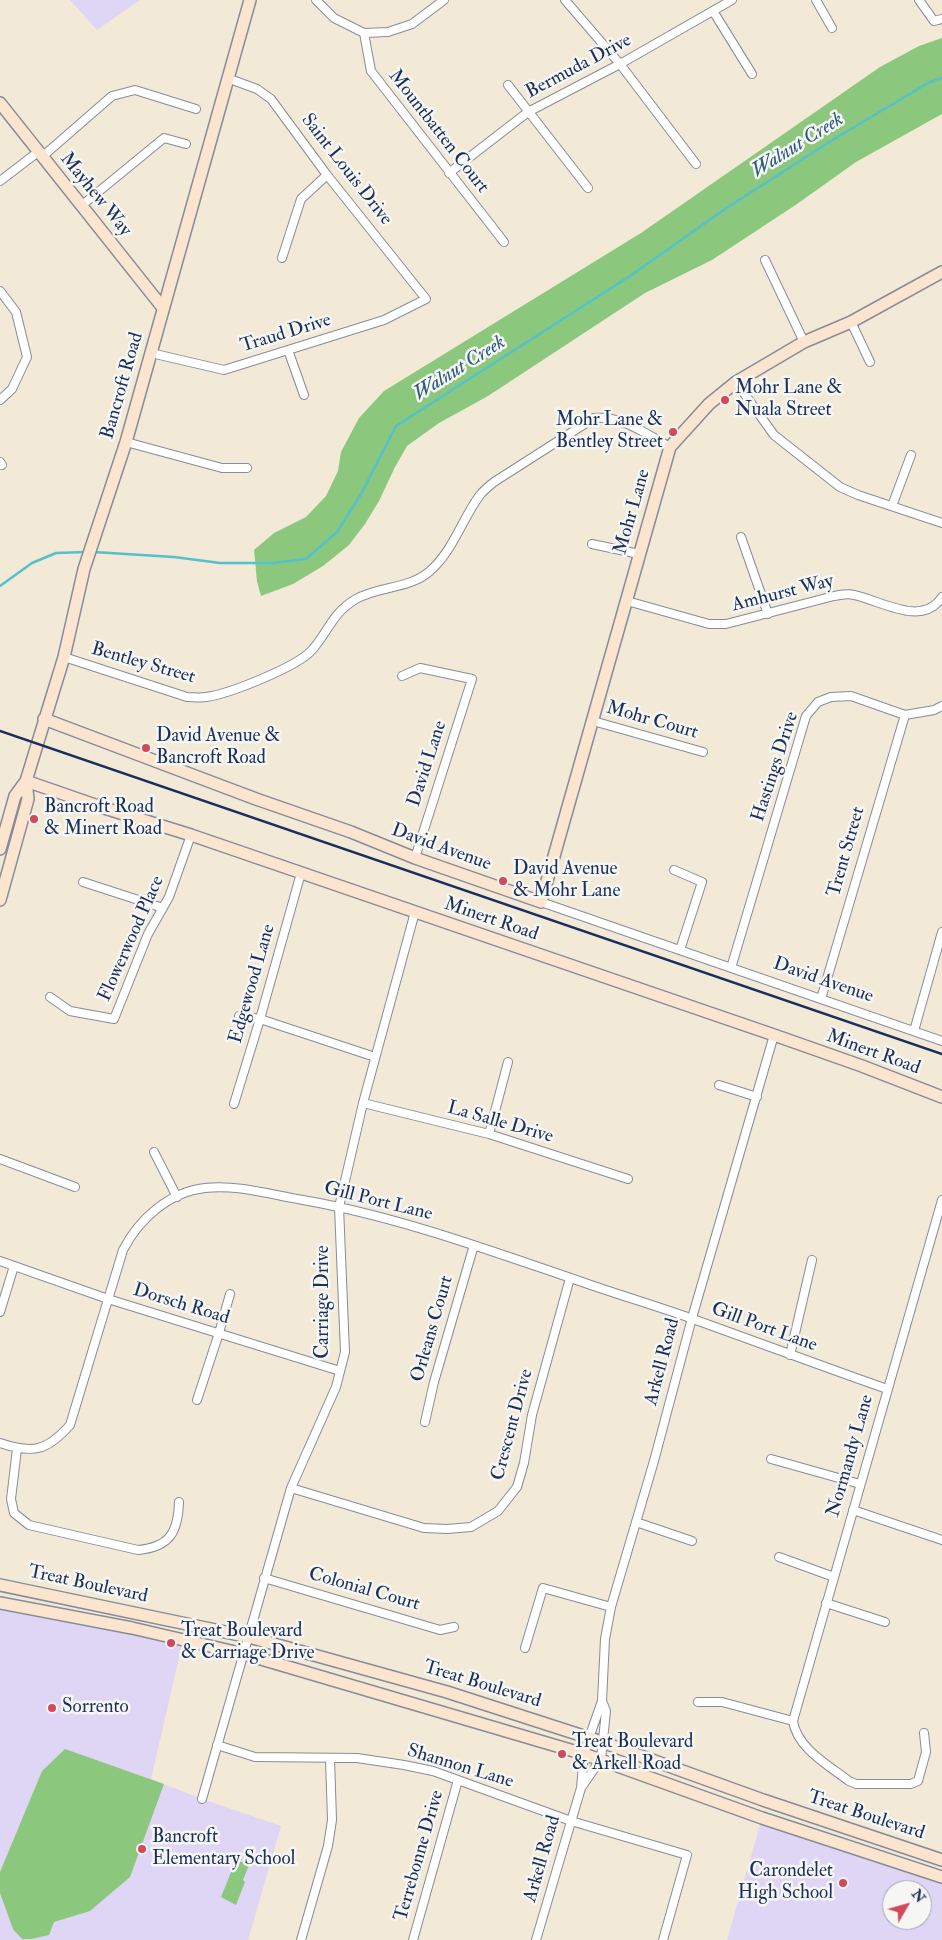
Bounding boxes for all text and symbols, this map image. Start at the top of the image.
street label: Bermuda Drive [522,30,636,104]
street label: Mountbatten Court [383,66,493,198]
water label: Walnut Creek [748,108,848,184]
street label: Saint Louis Drive [295,110,397,230]
street label: Mayhew Way [54,148,136,242]
street label: Traud Drive [238,309,334,359]
street label: Bancroft Road [97,330,149,442]
water label: Walnut Creek [410,331,510,407]
place label: Mohr Lane & Nuala Street [735,378,842,422]
marker: Mohr Lane & Nuala Street [719,394,731,406]
place label: Mohr Lane & Bentley Street [556,410,663,454]
marker: Mohr Lane & Bentley Street [667,426,679,438]
street label: Mohr Lane [610,467,656,557]
street label: Amhurst Way [730,570,836,618]
street label: Bentley Street [88,638,198,690]
street label: Mohr Court [604,697,700,745]
street label: Hastings Drive [748,709,804,825]
street label: David Lane [403,718,453,810]
place label: David Avenue & Bancroft Road [156,726,280,770]
marker: David Avenue & Bancroft Road [140,742,152,754]
place label: Bancroft Road & Minert Road [44,797,162,841]
street label: Trent Street [823,804,871,900]
marker: Bancroft Road & Minert Road [28,813,40,825]
street label: David Avenue [388,819,494,877]
place label: David Avenue & Mohr Lane [513,859,620,903]
street label: Flowerwood Place [94,873,170,1005]
marker: David Avenue & Mohr Lane [497,875,509,887]
street label: Minert Road [441,893,541,947]
street label: Edgewood Lane [225,922,281,1046]
street label: David Avenue [770,953,876,1009]
street label: Minert Road [823,1026,923,1080]
street label: La Salle Drive [444,1097,556,1149]
street label: Gill Port Lane [321,1178,435,1226]
street label: Carriage Drive [313,1245,335,1359]
street label: Orleans Court [407,1273,459,1385]
street label: Dorsch Road [130,1280,232,1330]
street label: Gill Port Lane [708,1298,820,1358]
street label: Arkell Road [640,1316,686,1408]
street label: Crescent Drive [487,1367,539,1483]
street label: Normandy Lane [823,1392,879,1520]
street label: Treat Boulevard [26,1561,150,1609]
street label: Colonial Court [306,1563,422,1617]
place label: Treat Boulevard & Carriage Drive [181,1621,314,1665]
marker: Treat Boulevard & Carriage Drive [165,1637,177,1649]
street label: Treat Boulevard [421,1656,543,1714]
place label: Sorrento [62,1697,129,1719]
marker: Sorrento [46,1702,58,1714]
place label: Treat Boulevard & Arkell Road [572,1732,693,1776]
street label: Shannon Lane [404,1740,516,1794]
marker: Treat Boulevard & Arkell Road [556,1748,568,1760]
street label: Treat Boulevard [805,1786,927,1846]
street label: Terrebonne Drive [390,1788,450,1924]
street label: Arkell Road [520,1813,566,1905]
place label: Bancroft Elementary School [152,1827,295,1871]
marker: Bancroft Elementary School [136,1843,148,1855]
place label: Carondelet High School [738,1861,833,1905]
marker: Carondelet High School [837,1877,849,1889]
north arrow [882,1880,932,1930]
text: N [908,1886,929,1906]

